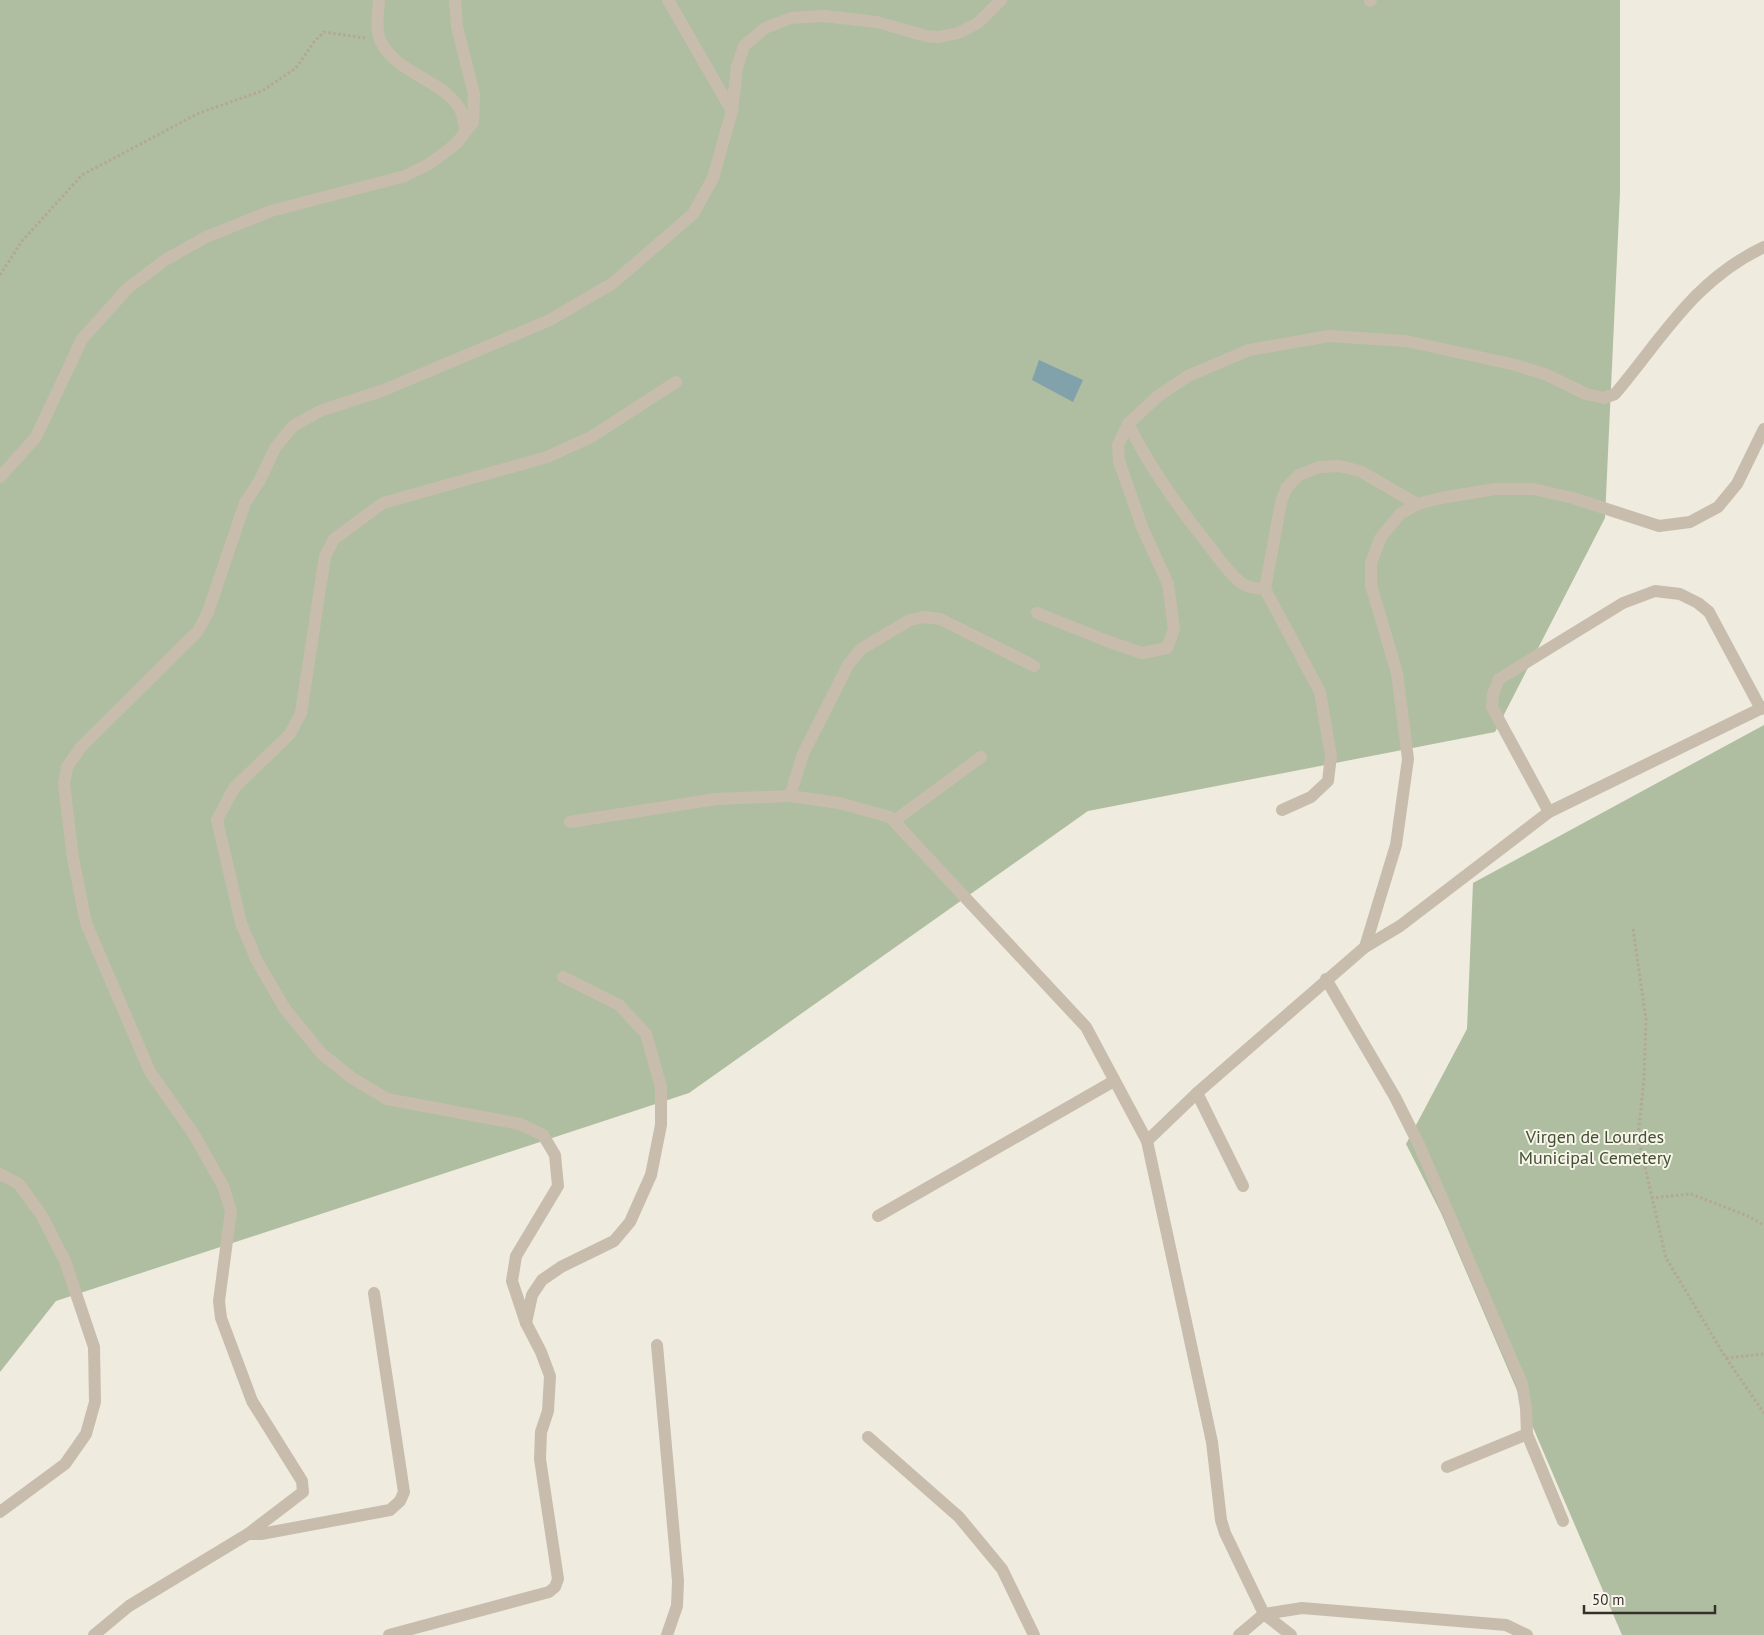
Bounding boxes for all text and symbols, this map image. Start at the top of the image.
park label: Virgen de Lourdes Municipal Cemetery [1519,1125,1672,1169]
scale bar [1584,1582,1715,1614]
text: 50 m [1592,1590,1625,1609]

